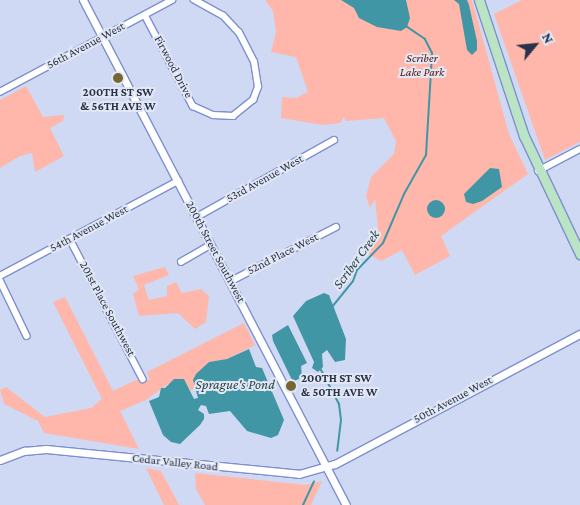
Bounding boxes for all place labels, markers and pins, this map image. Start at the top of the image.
marker: 200TH ST SW & 56TH AVE W [112,72,124,84]
place label: 200TH ST SW & 56TH AVE W [80,86,156,114]
place label: 200TH ST SW & 50TH AVE W [301,372,378,400]
marker: 200TH ST SW & 50TH AVE W [285,380,297,392]

